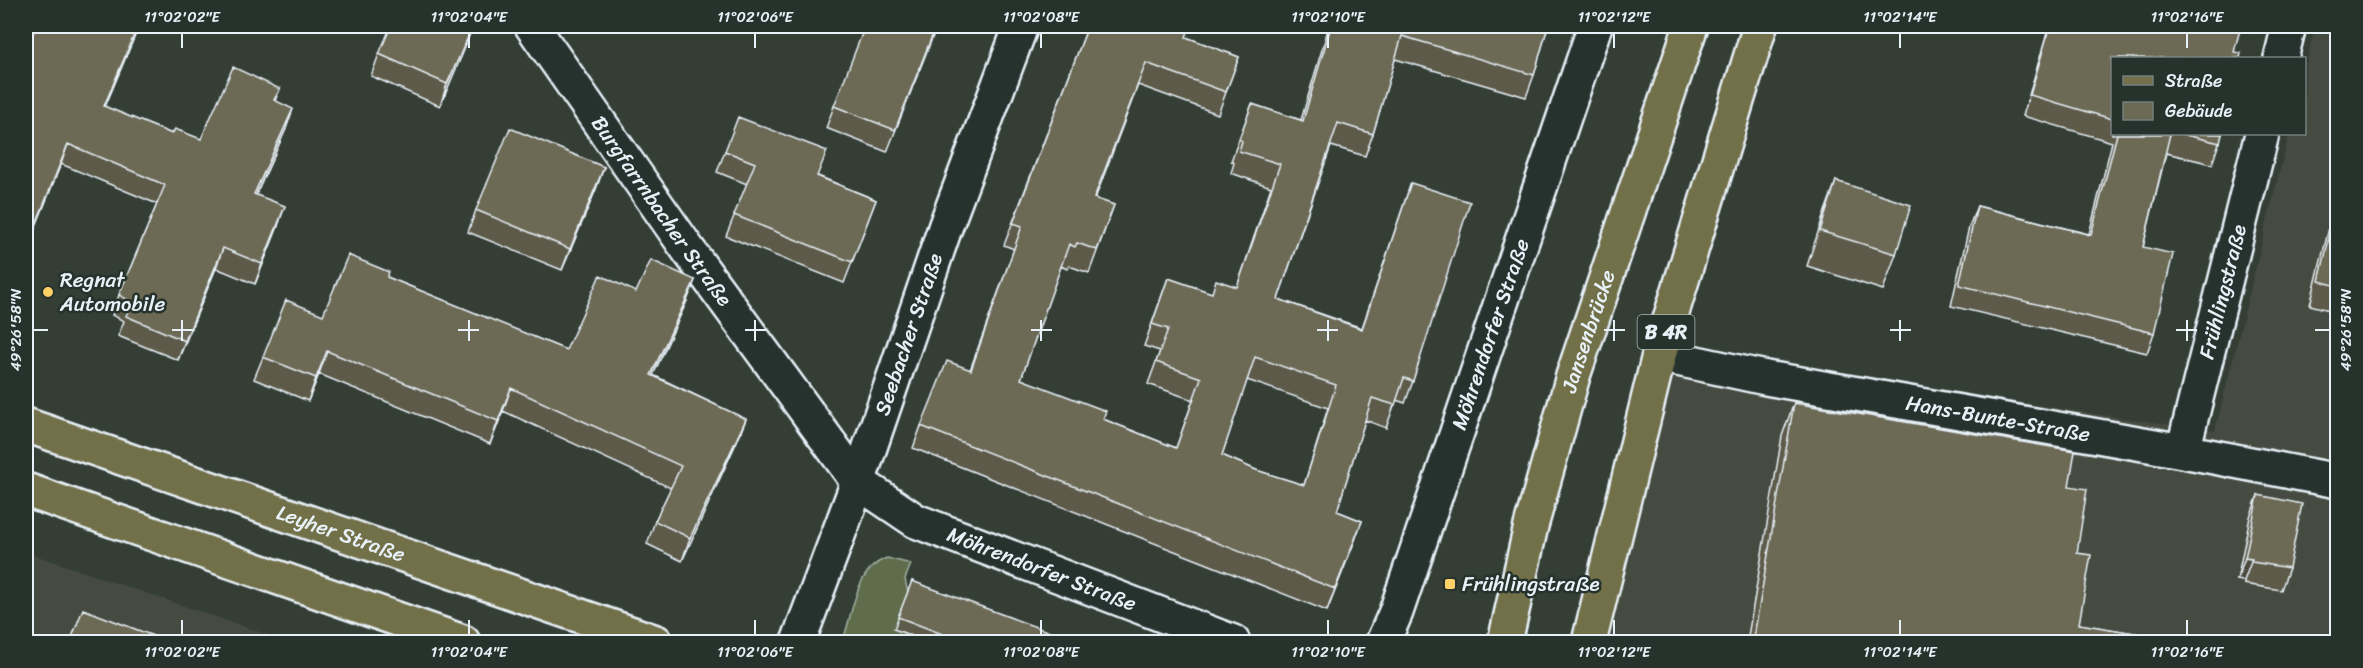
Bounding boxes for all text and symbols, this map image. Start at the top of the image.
text: 11°02'02"E [144,4,222,30]
text: 11°02'04"E [431,4,509,30]
text: 11°02'06"E [717,4,794,30]
text: 11°02'08"E [1003,4,1081,30]
text: 11°02'10"E [1291,4,1366,30]
text: 11°02'12"E [1578,4,1652,30]
text: 11°02'14"E [1863,4,1938,30]
text: 11°02'16"E [2151,4,2225,30]
legend [2111,57,2306,135]
text: Straße [2165,65,2222,97]
text: Gebäude [2165,95,2233,127]
street label: Burgfarrnbacher Straße [581,107,743,315]
street label: Frühlingstraße [2188,220,2258,363]
street label: Möhrendorfer Straße [1440,233,1541,435]
street label: Seebacher Straße [863,248,954,421]
place label: Regnat Automobile [59,261,165,323]
street label: Jansenbrücke [1550,264,1627,398]
marker: Regnat Automobile [41,285,55,299]
text: 49°26'58"N [3,288,29,371]
text: 49°26'58"N [2333,288,2359,371]
road number: B 4R [1638,315,1694,349]
street label: Hans-Bunte-Straße [1903,384,2093,453]
street label: Leyher Straße [271,494,411,573]
street label: Möhrendorfer Straße [941,516,1142,622]
place label: Frühlingstraße [1462,565,1600,603]
marker: Frühlingstraße [1443,577,1457,591]
text: 11°02'02"E [144,639,222,665]
text: 11°02'04"E [431,639,509,665]
text: 11°02'06"E [717,639,794,665]
text: 11°02'08"E [1003,639,1081,665]
text: 11°02'10"E [1291,639,1366,665]
text: 11°02'12"E [1578,639,1652,665]
text: 11°02'14"E [1863,639,1938,665]
text: 11°02'16"E [2151,639,2225,665]

